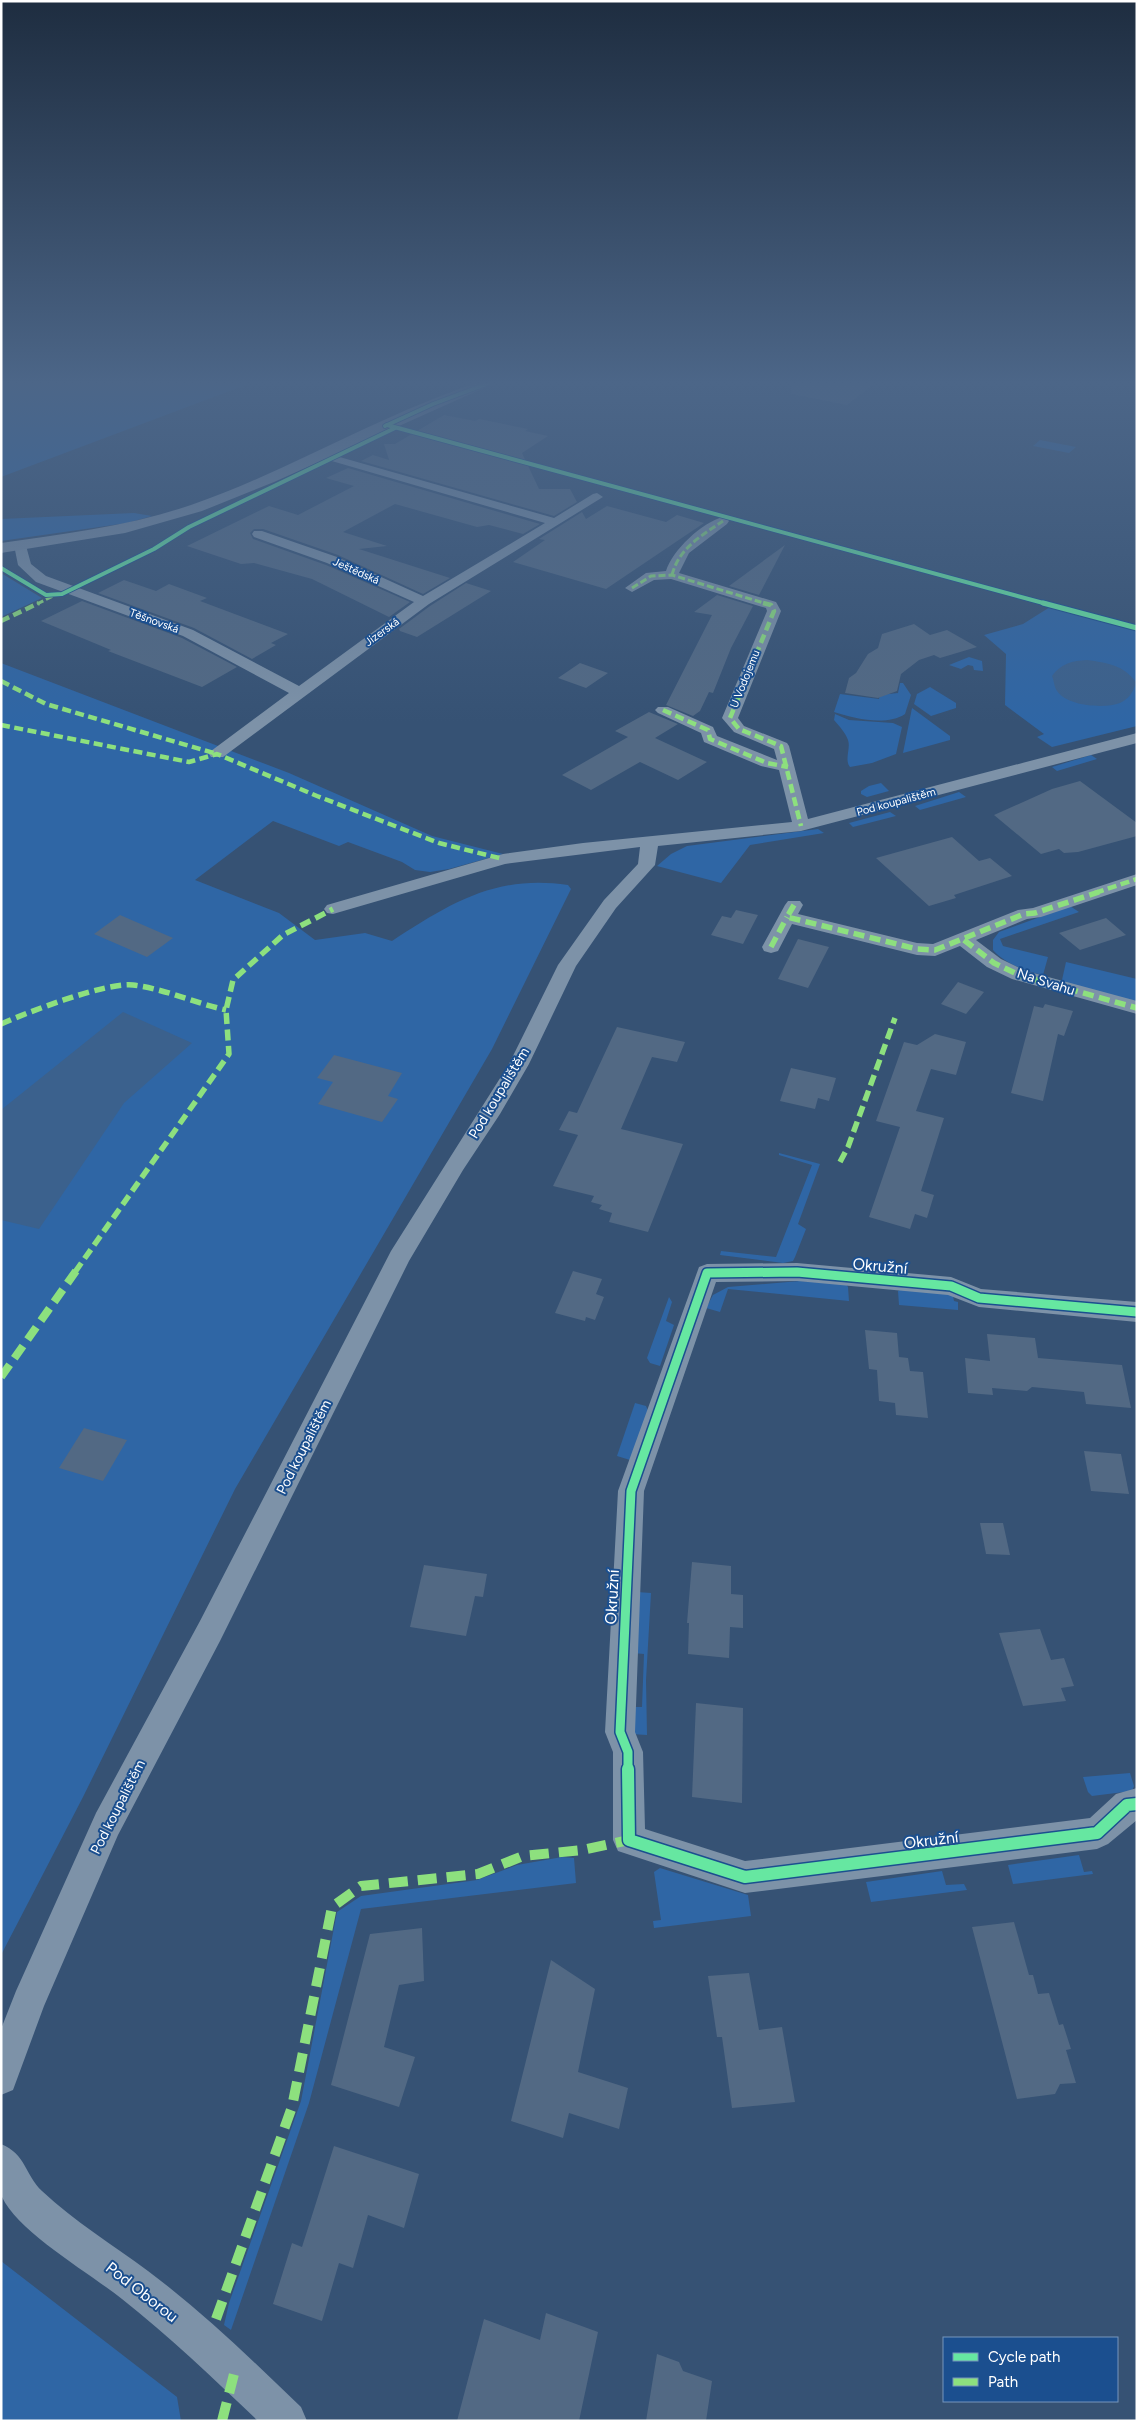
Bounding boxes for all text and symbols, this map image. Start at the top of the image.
street label: Ještědská [331,555,381,587]
street label: Těšnovská [128,606,180,636]
street label: Jizerská [362,615,402,649]
street label: U Vodojemu [727,648,763,710]
street label: Pod koupalištěm [855,785,937,819]
street label: Na Svahu [1015,965,1077,999]
street label: Pod koupalištěm [465,1044,533,1142]
street label: Okružní [852,1254,910,1278]
street label: Pod koupalištěm [273,1397,335,1497]
street label: Okružní [601,1568,623,1625]
street label: Pod koupalištěm [87,1757,149,1857]
street label: Okružní [903,1827,961,1853]
street label: Pod Oborou [102,2258,182,2326]
legend [943,2337,1118,2402]
text: Cycle path [988,2348,1060,2366]
text: Path [988,2373,1018,2391]

